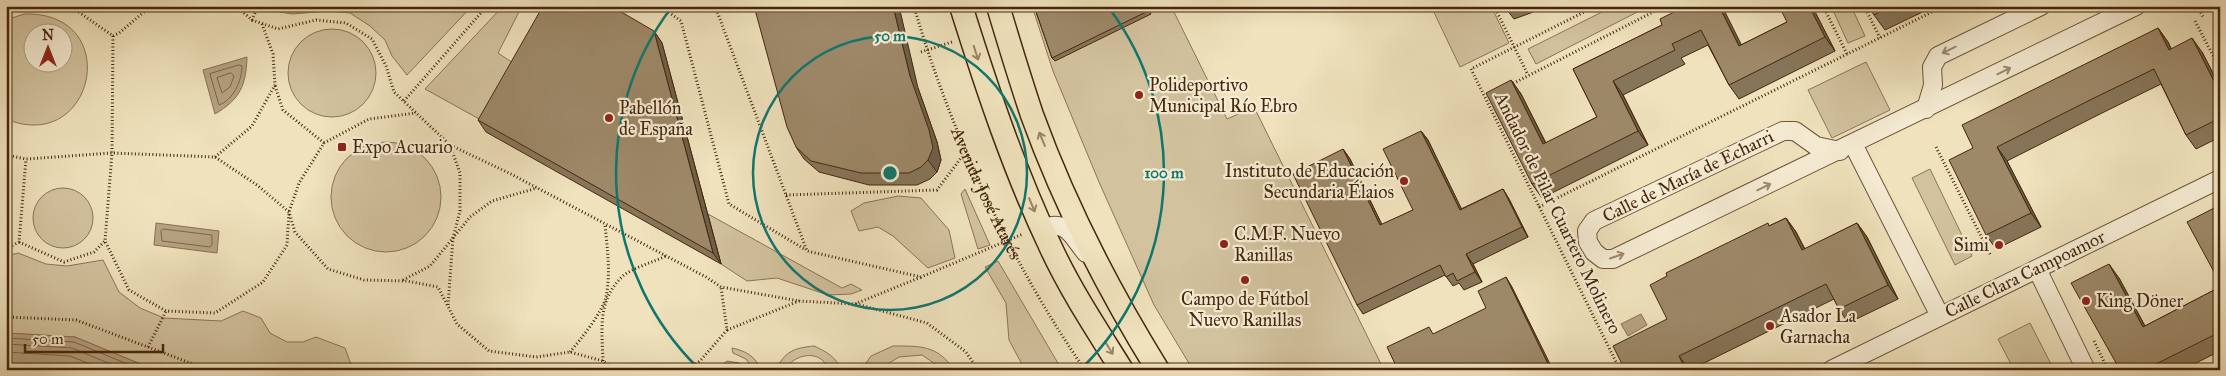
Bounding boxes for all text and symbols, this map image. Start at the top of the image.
north arrow [22,22,72,72]
text: N [42,27,54,44]
text: 50 m [874,27,906,45]
one-way arrow [972,44,981,60]
one-way arrow [1942,46,1957,55]
one-way arrow [1996,66,2011,75]
place label: Polideportivo Municipal Río Ebro [1149,74,1298,117]
street label: Andador de Pilar Cuartero Molinero [1489,88,1626,337]
marker: Polideportivo Municipal Río Ebro [1133,89,1145,101]
place label: Pabellón de España [619,97,693,140]
marker: Pabellón de España [603,112,615,124]
street label: Avenida José Atarés [946,123,1027,263]
street label: Calle de María de Echarri [1599,125,1777,227]
one-way arrow [1037,132,1047,147]
place label: Expo Acuario [352,136,453,158]
marker: Expo Acuario [336,141,348,153]
place label: Instituto de Educación Secundaria Élaios [1225,160,1394,203]
centre of rings [881,164,899,182]
text: 100 m [1144,164,1184,182]
marker: Instituto de Educación Secundaria Élaios [1398,175,1410,187]
one-way arrow [1756,182,1771,191]
one-way arrow [1028,197,1038,212]
place label: C.M.F. Nuevo Ranillas [1234,223,1340,266]
street label: Calle Clara Campoamor [1941,226,2109,322]
place label: Simi [1954,234,1989,256]
marker: C.M.F. Nuevo Ranillas [1218,238,1230,250]
marker: Simi [1993,239,2005,251]
one-way arrow [1609,251,1625,261]
marker: Campo de Fútbol Nuevo Ranillas [1239,274,1251,286]
place label: Campo de Fútbol Nuevo Ranillas [1181,288,1309,331]
place label: King Döner [2096,290,2183,313]
marker: King Döner [2080,295,2092,307]
place label: Asador La Garnacha [1779,305,1856,348]
marker: Asador La Garnacha [1764,320,1776,332]
scale bar [25,321,162,353]
text: 50 m [32,330,64,348]
one-way arrow [1104,341,1114,355]

